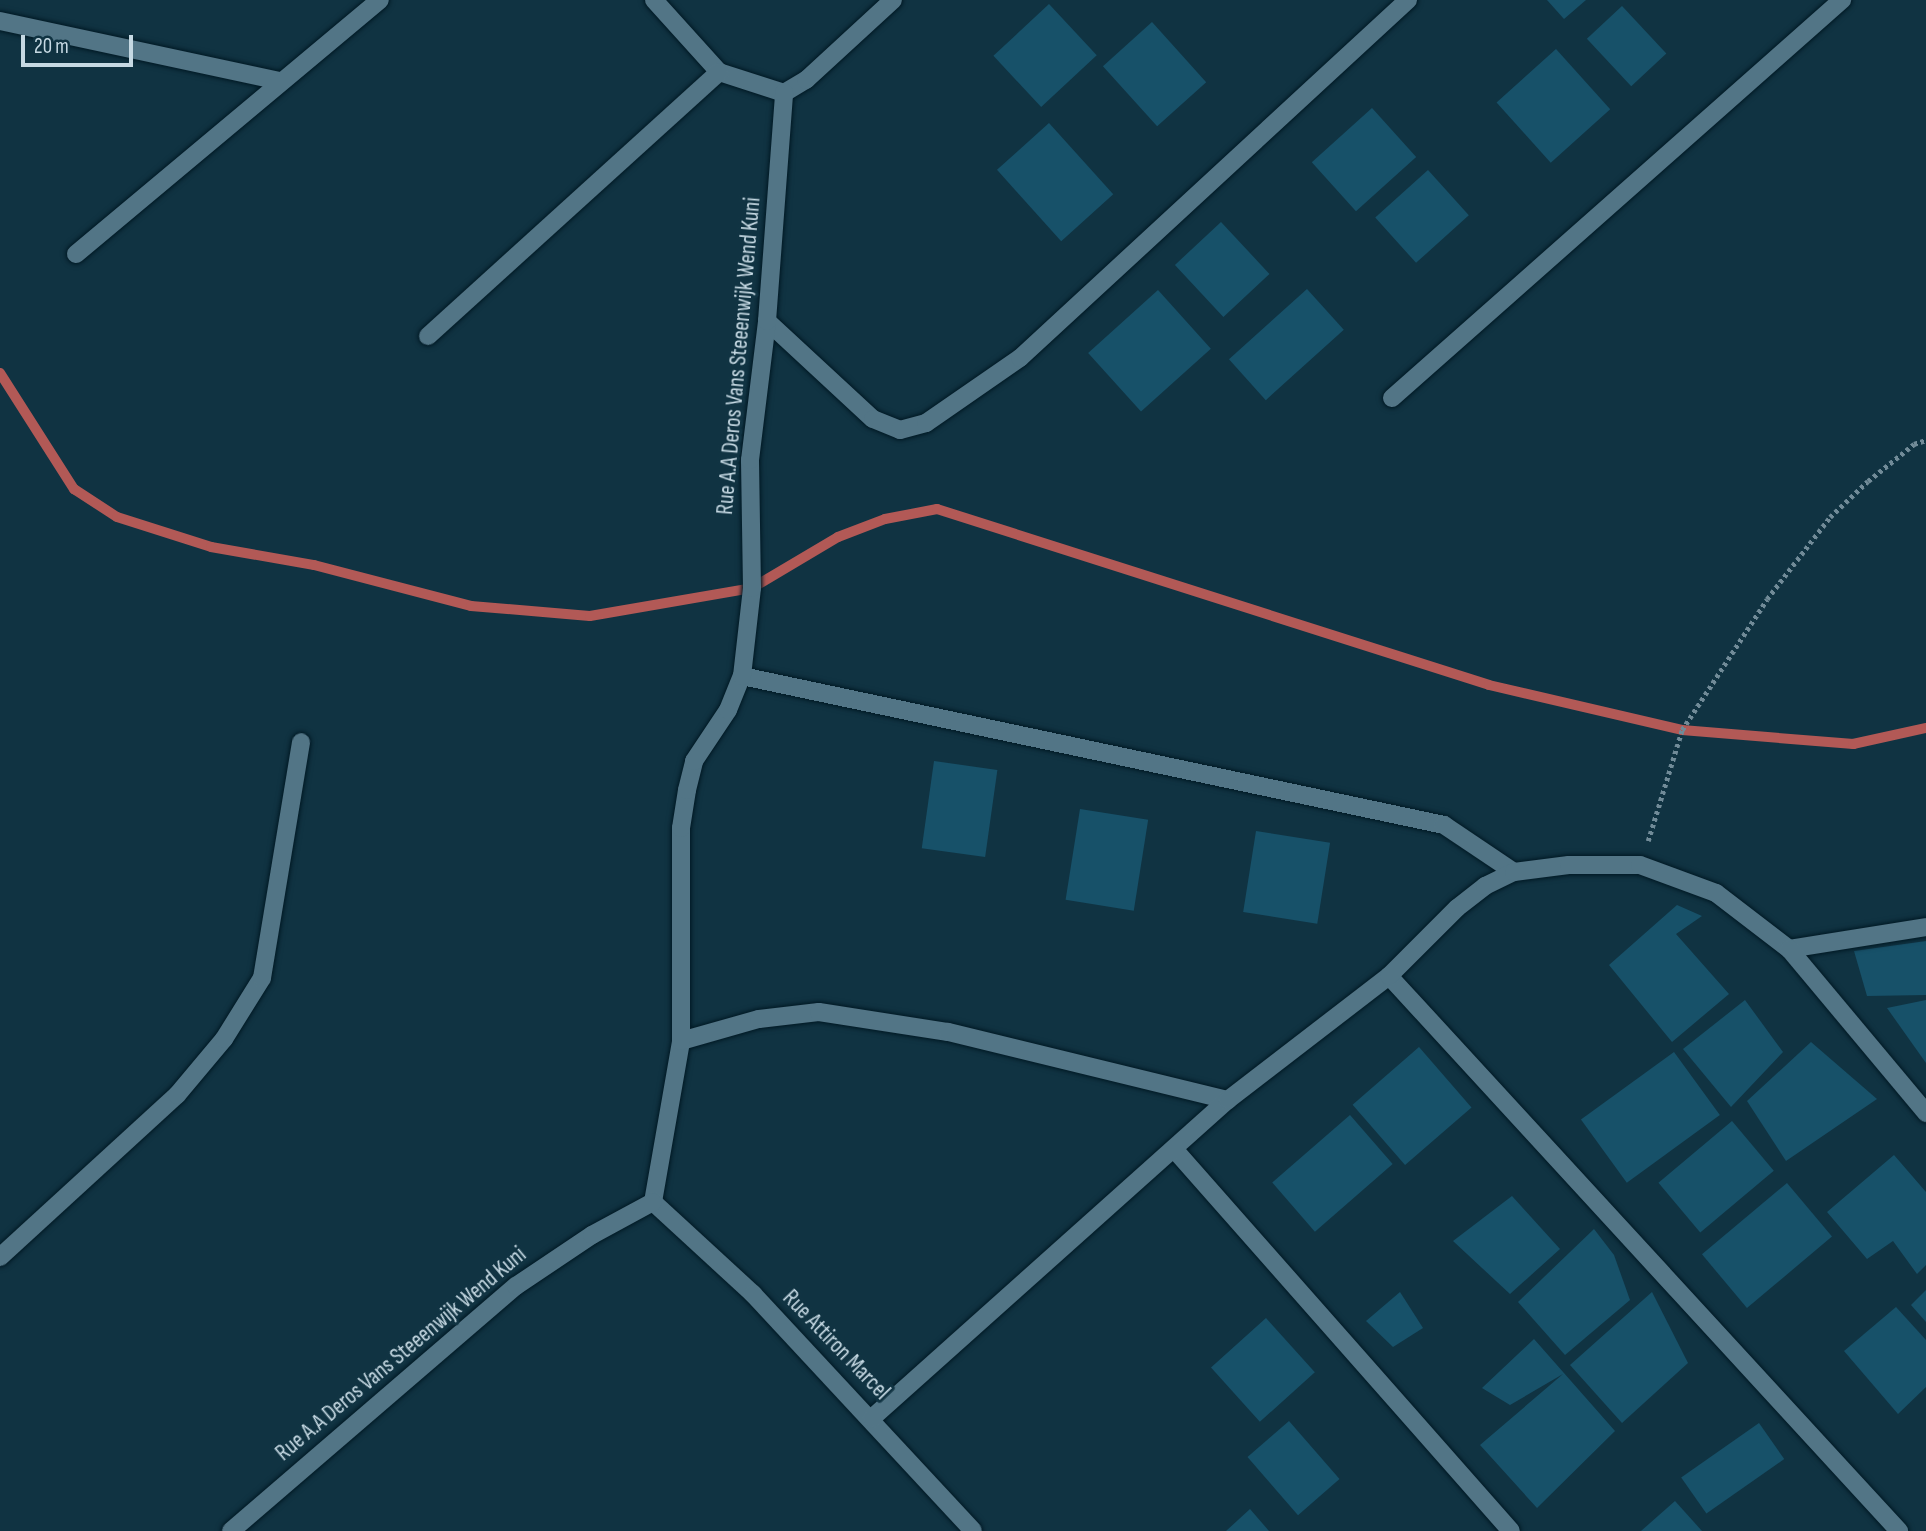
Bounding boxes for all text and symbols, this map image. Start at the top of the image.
scale bar [24,21,136,65]
text: 20 m [34,34,69,59]
street label: Rue A.A Deros Vans Steeenwijk Wend Kuni [711,196,767,516]
street label: Rue A.A Deros Vans Steeenwijk Wend Kuni [270,1241,532,1467]
street label: Rue Attiron Marcel [777,1284,895,1406]

